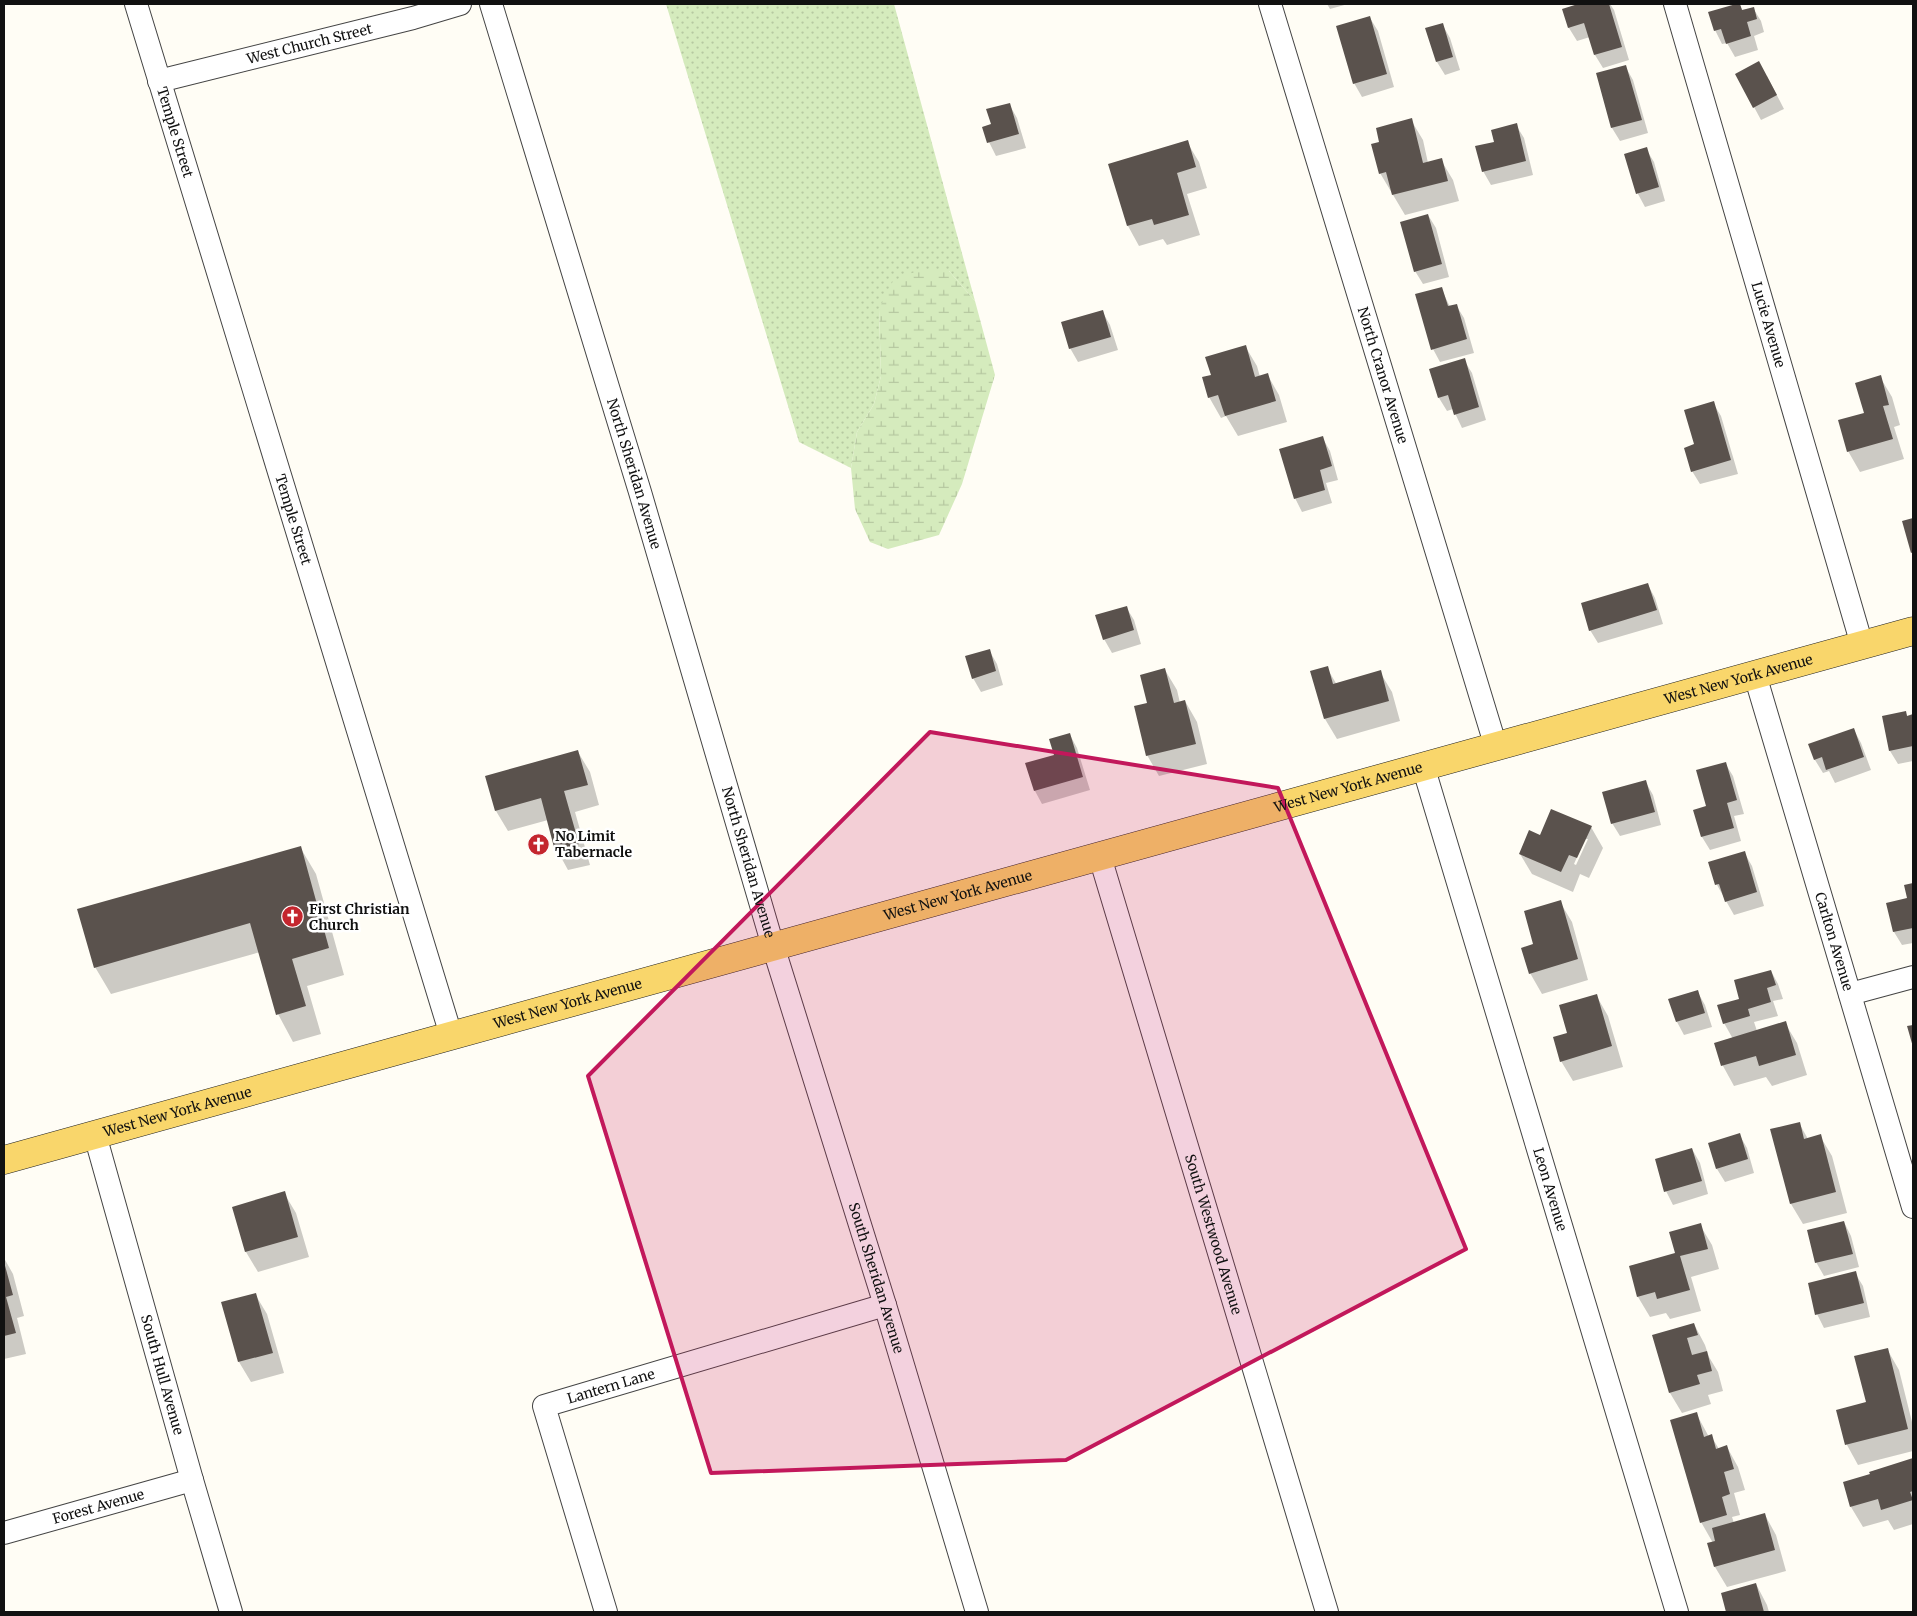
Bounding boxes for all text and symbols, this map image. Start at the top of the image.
street label: West Church Street [244,19,375,68]
street label: Temple Street [153,85,198,180]
street label: Lucie Avenue [1747,280,1790,370]
street label: North Cranor Avenue [1354,305,1412,446]
street label: North Sheridan Avenue [603,396,665,551]
street label: Temple Street [271,472,316,567]
street label: West New York Avenue [1661,650,1815,709]
street label: West New York Avenue [1271,758,1424,817]
street label: North Sheridan Avenue [718,785,779,940]
place label: No Limit Tabernacle [555,827,632,861]
church icon: No Limit Tabernacle [527,832,551,856]
street label: West New York Avenue [881,866,1034,925]
street label: Carlton Avenue [1811,890,1857,993]
place label: First Christian Church [309,900,410,934]
church icon: First Christian Church [281,905,305,929]
street label: West New York Avenue [491,974,644,1033]
street label: West New York Avenue [100,1083,254,1141]
street label: Leon Avenue [1529,1145,1571,1233]
street label: South Westwood Avenue [1181,1152,1246,1317]
street label: South Sheridan Avenue [845,1200,908,1355]
street label: South Hull Avenue [137,1313,188,1437]
street label: Lantern Lane [565,1365,657,1408]
street label: Forest Avenue [50,1485,146,1528]

